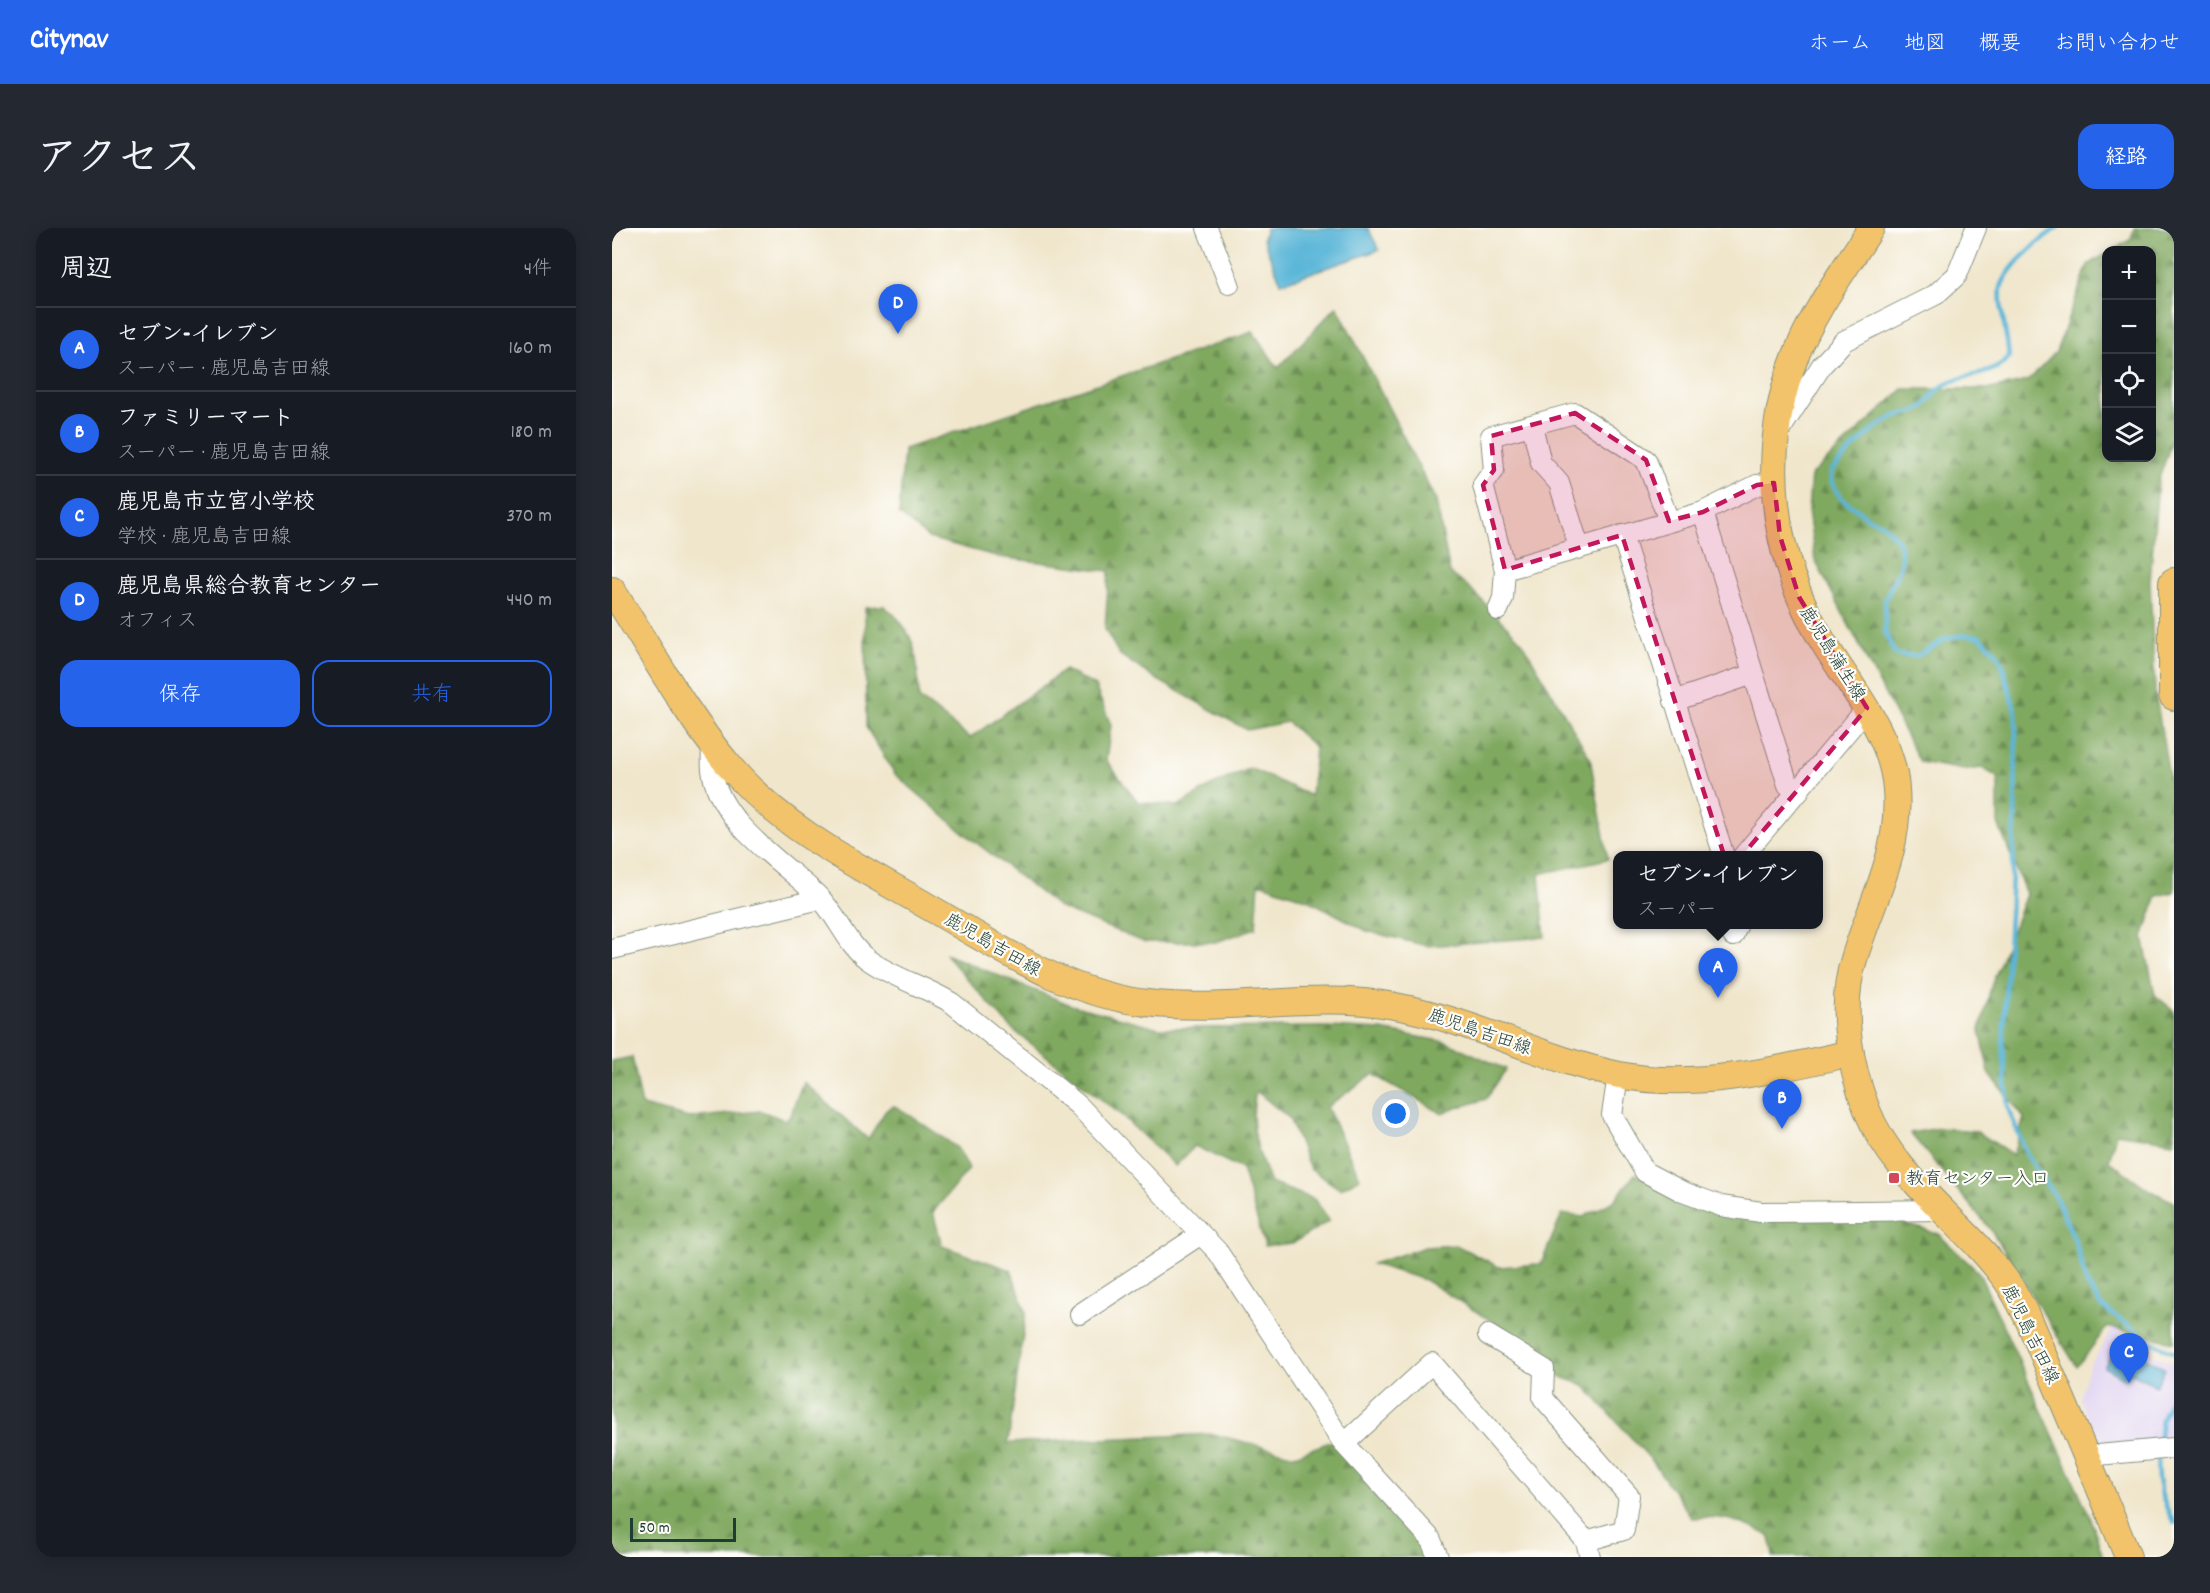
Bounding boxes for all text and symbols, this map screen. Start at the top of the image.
text: Citynav [30,22,108,62]
text: ホーム [1809,30,1871,60]
text: 地図 [1904,30,1946,60]
text: 概要 [1979,30,2021,60]
text: お問い合わせ [2054,30,2180,60]
button: 経路 [2078,124,2174,189]
text: アクセス [36,132,201,192]
map controls [2102,246,2156,462]
button: + [2102,246,2156,300]
text: 周辺 [60,252,112,289]
text: 4件 [524,256,552,284]
pin: D [878,285,918,334]
button: − [2102,300,2156,354]
text: セブン-イレブン [117,320,279,351]
text: A [74,335,85,363]
text: 160 m [509,335,552,363]
button: locate [2102,354,2156,408]
text: スーパー · 鹿児島吉田線 [117,356,330,384]
text: ファミリーマート [117,404,294,435]
button: layers [2102,408,2156,462]
text: B [75,419,84,447]
text: 180 m [510,419,552,447]
text: スーパー · 鹿児島吉田線 [117,440,330,468]
text: 鹿児島市立宮小学校 [117,488,315,519]
text: C [75,503,84,531]
text: 370 m [506,503,552,531]
text: 学校 · 鹿児島吉田線 [117,524,291,552]
text: 鹿児島県総合教育センター [117,572,381,603]
text: D [74,587,85,615]
text: 440 m [506,587,552,615]
street label: 鹿児島蒲生線 [1792,602,1870,707]
text: オフィス [117,608,197,636]
button: 保存 [60,660,300,727]
button: 共有 [312,660,552,727]
popup [1613,851,1823,929]
text: セブン-イレブン [1637,861,1799,892]
text: スーパー [1637,897,1716,925]
street label: 鹿児島吉田線 [939,908,1045,984]
pin: A [1698,948,1738,998]
street label: 鹿児島吉田線 [1424,1004,1534,1063]
pin: B [1762,1080,1802,1129]
your location [1381,1099,1410,1128]
place label: 教育センター入口 [1906,1168,2049,1193]
marker: 教育センター入口 [1887,1171,1901,1185]
street label: 鹿児島吉田線 [1994,1281,2064,1389]
pin: C [2110,1334,2149,1383]
scale bar [630,1515,736,1542]
text: 50 m [639,1517,670,1540]

